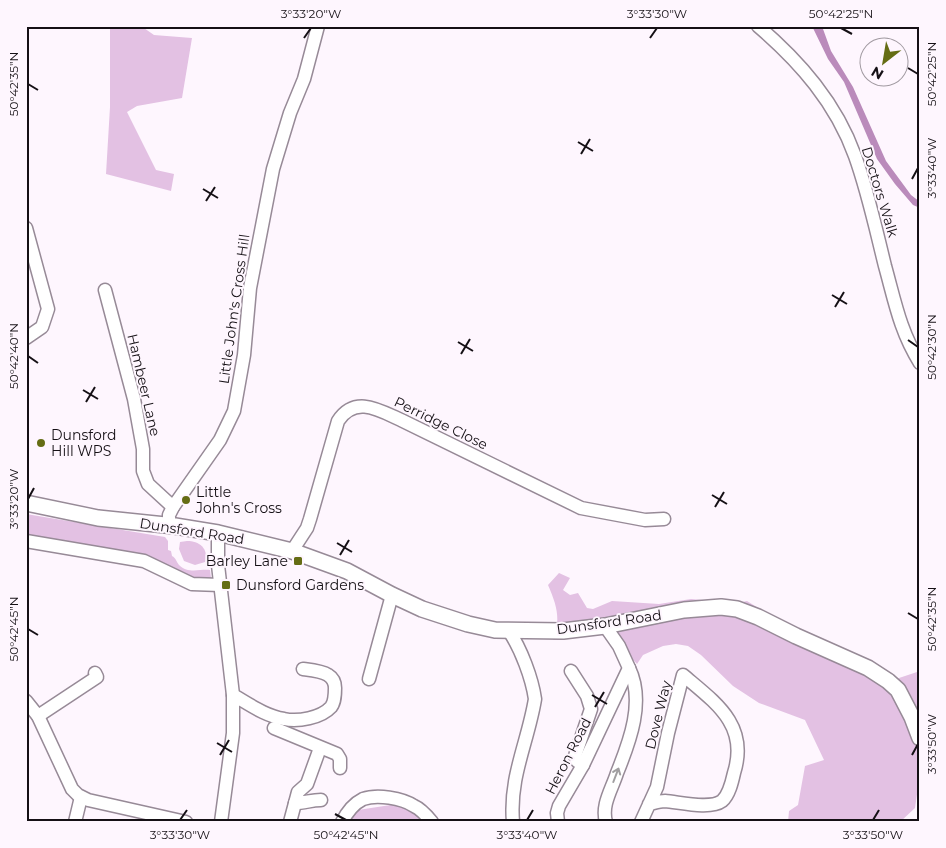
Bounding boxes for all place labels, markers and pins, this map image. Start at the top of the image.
place label: Dunsford Hill WPS [51,426,117,460]
marker: Dunsford Hill WPS [35,437,47,449]
place label: Little John's Cross [195,483,282,517]
marker: Little John's Cross [180,494,192,506]
place label: Barley Lane [206,552,288,570]
marker: Barley Lane [292,555,304,567]
place label: Dunsford Gardens [236,576,364,594]
marker: Dunsford Gardens [220,579,232,591]

